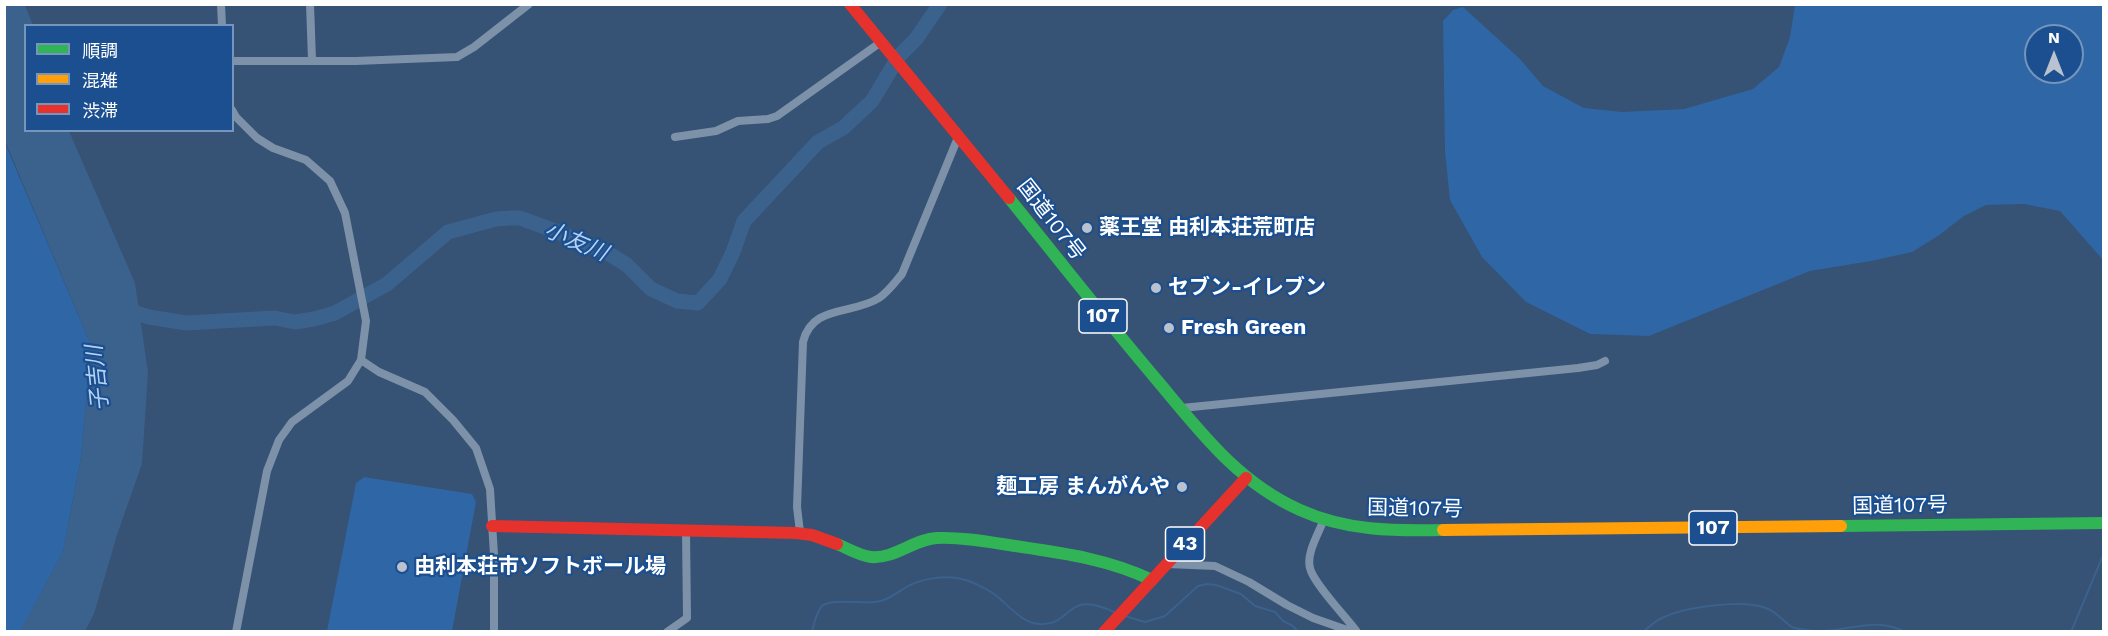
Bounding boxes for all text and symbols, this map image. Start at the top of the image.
legend [24,24,234,132]
north arrow [2024,24,2084,84]
text: N [2048,28,2060,47]
text: 順調 [82,40,118,61]
text: 混雑 [82,70,118,91]
text: 渋滞 [82,100,118,121]
street label: 国道107号 [1012,175,1090,265]
place label: 薬王堂 由利本荘荒町店 [1099,215,1315,241]
water label: 小友川 [540,217,612,267]
marker: 薬王堂 由利本荘荒町店 [1080,221,1094,235]
place label: セブン-イレブン [1168,275,1326,301]
marker: セブン-イレブン [1149,281,1163,295]
road number: 107 [1079,299,1127,333]
place label: Fresh Green [1181,315,1306,341]
marker: Fresh Green [1162,321,1176,335]
water label: 子吉川 [81,344,115,412]
place label: 麺工房 まんがんや [996,474,1170,500]
marker: 麺工房 まんがんや [1175,480,1189,494]
street label: 国道107号 [1852,493,1948,519]
street label: 国道107号 [1367,496,1463,522]
road number: 107 [1689,511,1737,545]
road number: 43 [1166,527,1204,561]
place label: 由利本荘市ソフトボール場 [414,554,666,580]
marker: 由利本荘市ソフトボール場 [395,560,409,574]

